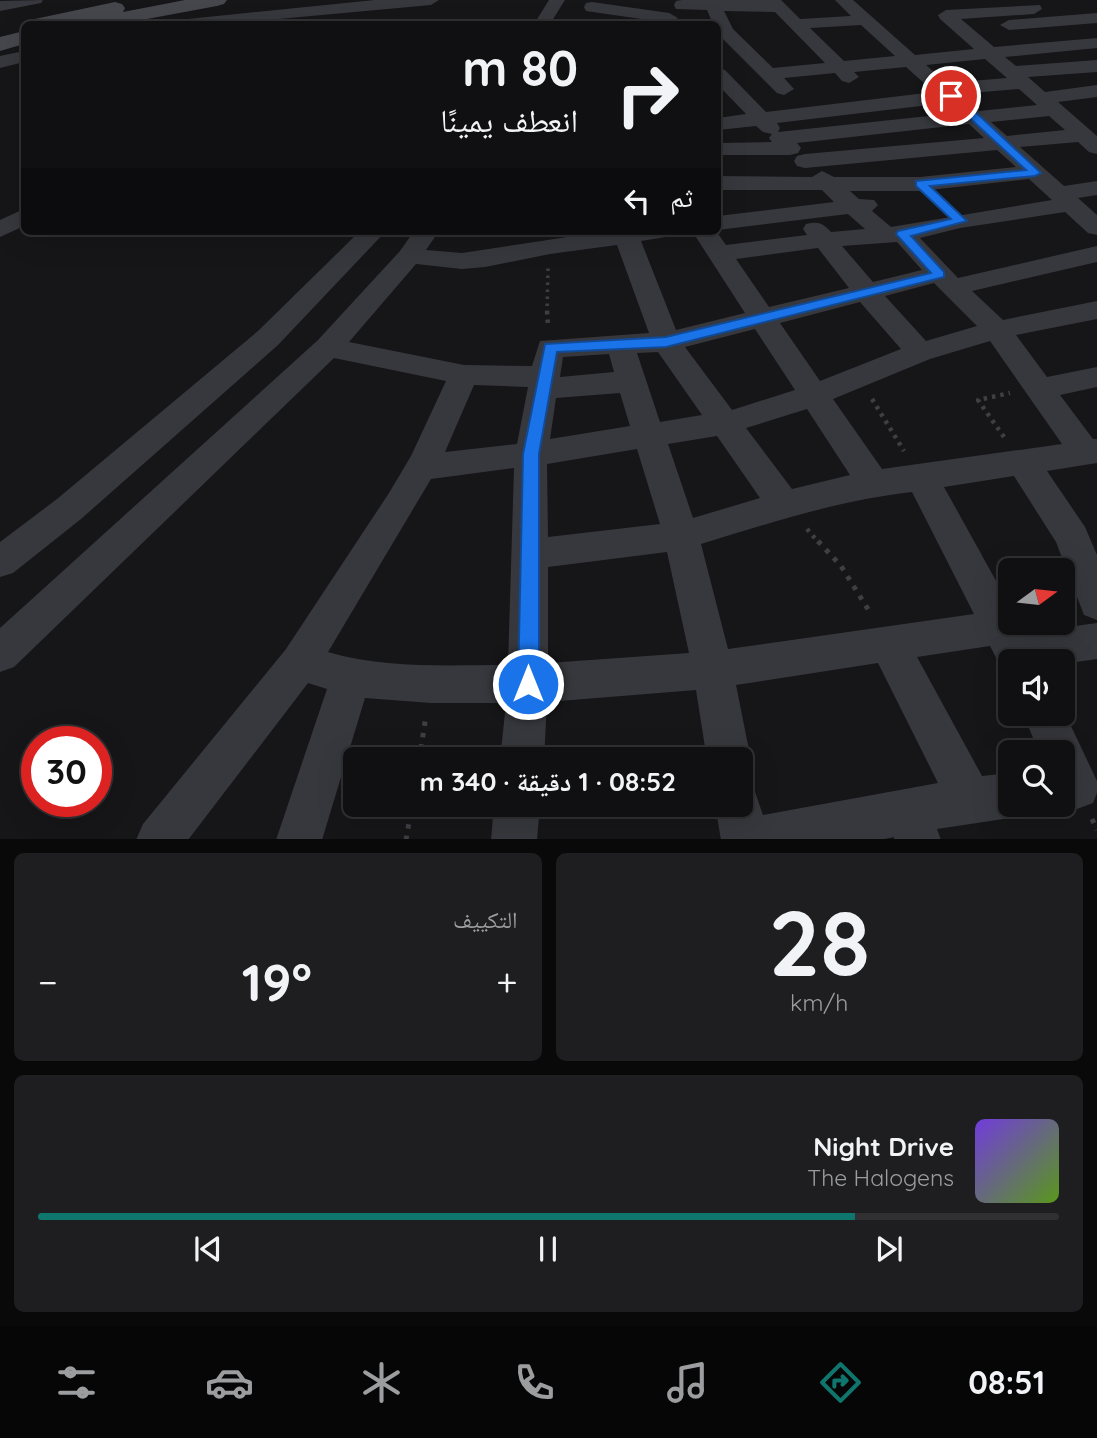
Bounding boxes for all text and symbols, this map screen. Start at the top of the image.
text: 80 m [462,37,578,98]
icon: right [602,49,693,140]
pin [921,66,981,126]
icon: arrive [932,77,970,115]
text: انعطف يمينًا [440,100,578,140]
text: ثم [670,181,693,214]
icon: left [618,182,656,220]
north arrow [998,558,1074,635]
map controls [998,558,1075,817]
position arrow [491,647,565,721]
button: sound [998,649,1075,726]
speed limit sign: 30 [21,726,112,817]
button: search [998,740,1075,817]
text: 08:52 · 1 دقيقة · 340 m [420,765,676,798]
text: 28 [768,885,870,999]
text: التكييف [453,905,518,934]
text: 19° [242,949,312,1014]
text: − [38,958,58,1006]
text: + [496,958,518,1006]
text: km/h [790,988,848,1017]
text: Night Drive [813,1130,954,1163]
text: The Halogens [807,1163,954,1192]
icon: previous [189,1230,227,1268]
icon: pause [529,1230,567,1268]
icon: next [870,1230,908,1268]
icon: filters [52,1358,101,1407]
icon: car [205,1358,254,1407]
icon: climate [357,1358,406,1407]
icon: phone [510,1358,559,1407]
icon: music [663,1358,712,1407]
icon: directions [816,1358,865,1407]
text: 08:51 [968,1362,1045,1402]

